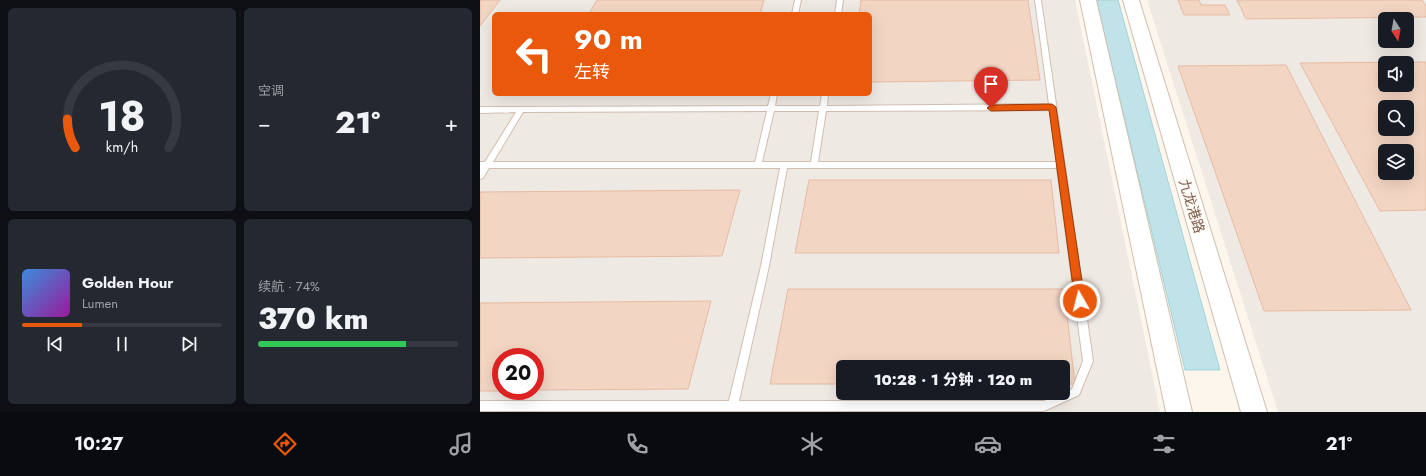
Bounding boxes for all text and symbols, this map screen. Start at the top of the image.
north arrow [1378,12,1414,48]
map controls [1378,12,1414,180]
text: 90 m [574,19,643,60]
icon: left [508,28,560,80]
button: sound [1378,56,1414,92]
text: 左转 [574,59,610,85]
pin [974,67,1008,108]
icon: arrive [980,73,1002,95]
text: 空调 [258,81,284,100]
text: 18 [98,85,146,146]
button: search [1378,100,1414,136]
text: 21° [335,101,380,144]
text: − [258,107,271,139]
text: + [444,107,458,139]
text: km/h [106,136,138,156]
button: layers [1378,144,1414,180]
street label: 九龙港路 [1174,176,1210,236]
text: Golden Hour [82,272,174,294]
text: 续航 · 74% [258,277,320,296]
position arrow [1059,280,1101,322]
text: Lumen [82,294,118,313]
text: 370 km [258,297,369,340]
icon: previous [44,333,66,355]
icon: pause [111,333,133,355]
icon: next [178,333,200,355]
speed limit sign: 20 [492,348,544,400]
text: 10:28 · 1 分钟 · 120 m [874,369,1032,391]
icon: directions [271,430,299,458]
icon: music [447,430,475,458]
icon: phone [623,430,651,458]
icon: climate [798,430,826,458]
icon: car [974,430,1002,458]
icon: filters [1150,430,1178,458]
text: 10:27 [74,431,123,457]
text: 21° [1326,431,1352,457]

